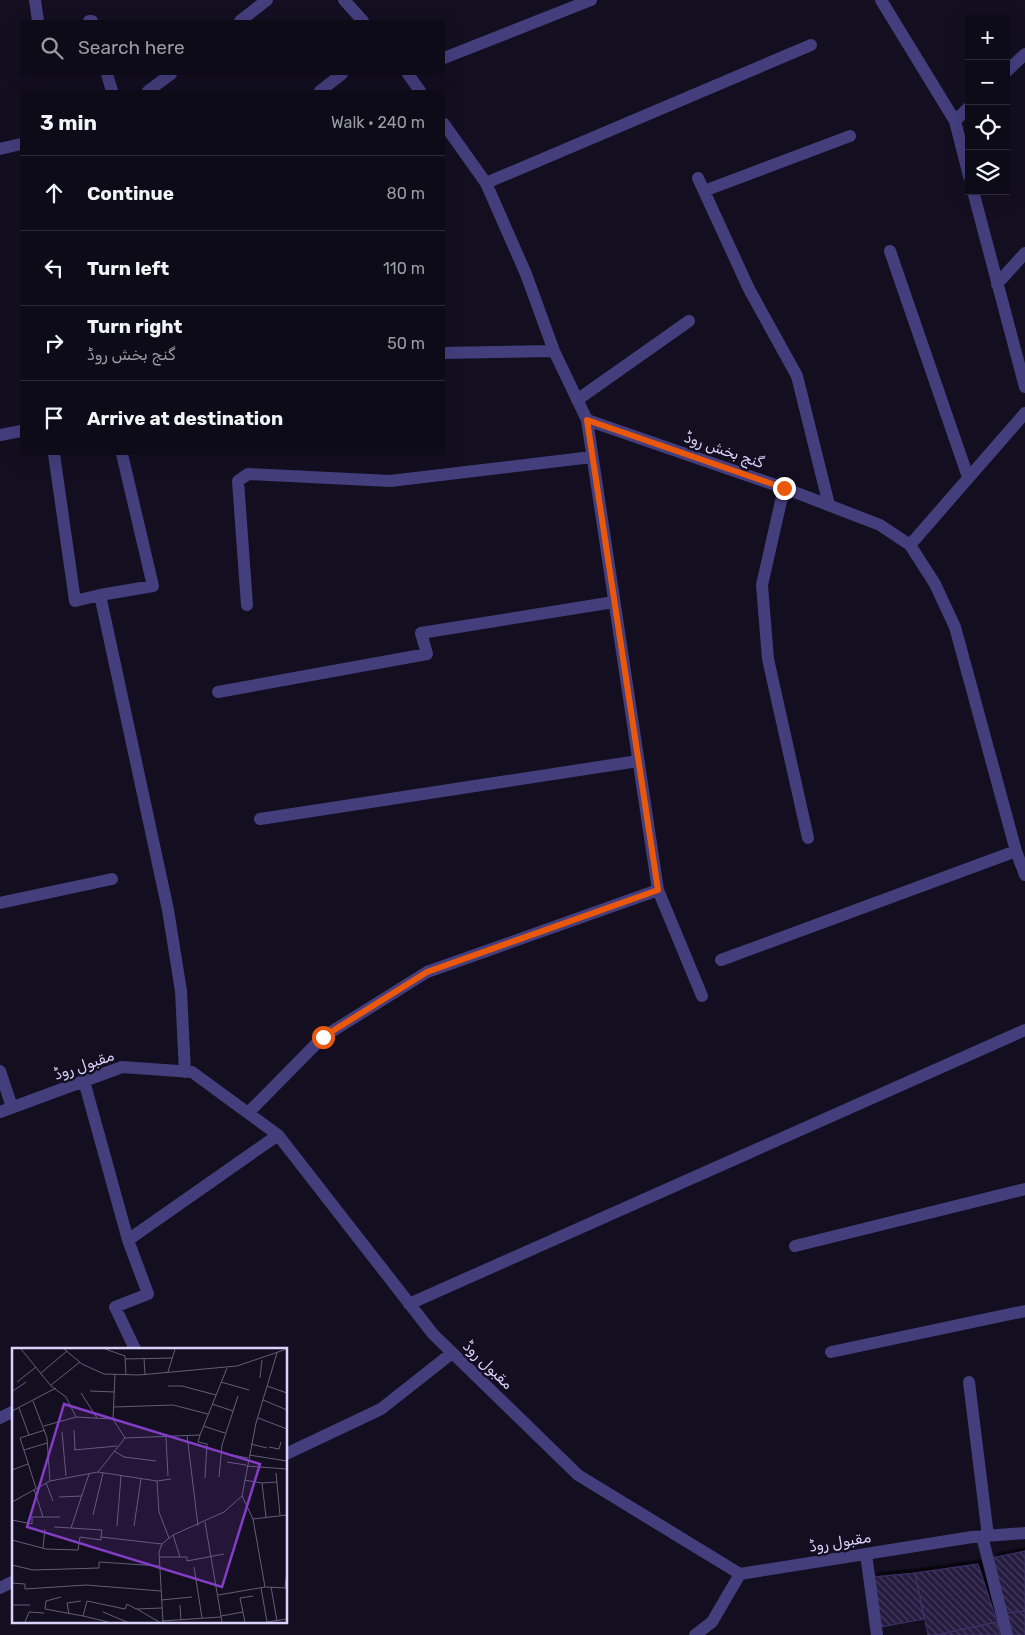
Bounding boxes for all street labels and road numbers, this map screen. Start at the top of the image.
street label: گنج بخش روڈ [681,428,766,474]
street label: مقبول روڈ [52,1046,117,1085]
street label: مقبول روڈ [459,1337,517,1394]
street label: مقبول روڈ [808,1528,872,1557]

